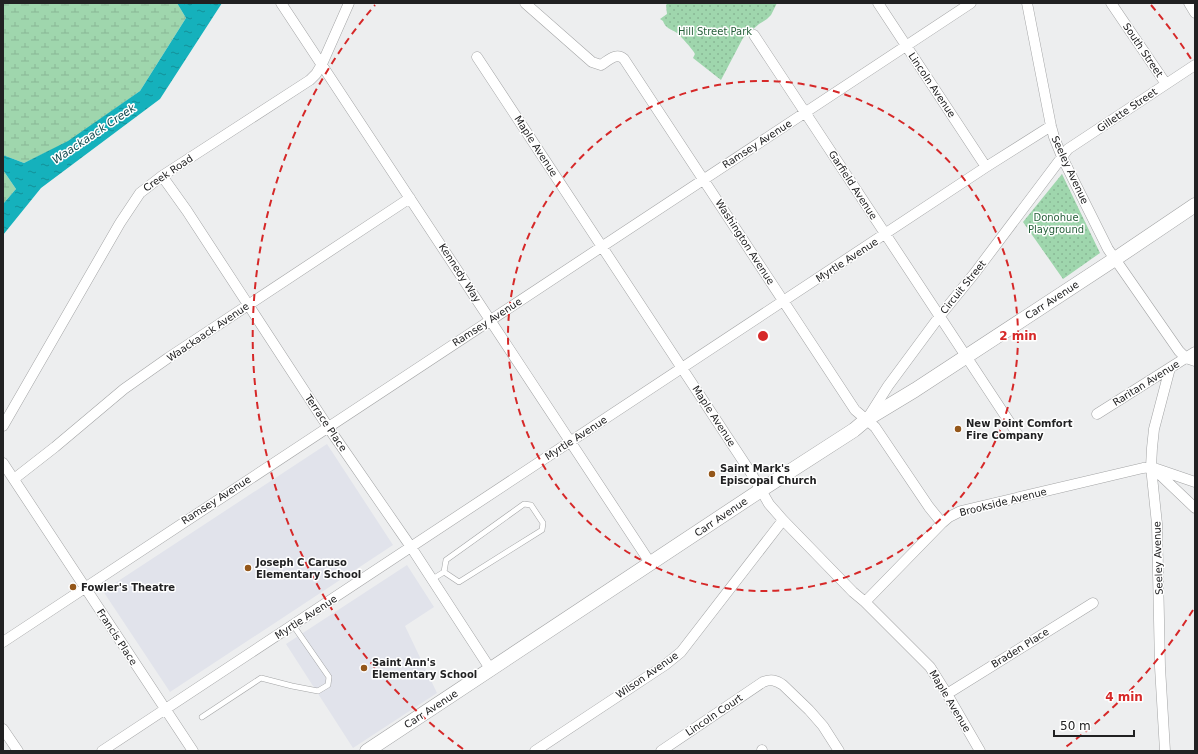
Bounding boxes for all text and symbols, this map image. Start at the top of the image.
street label: South Street [1121,21,1165,79]
park label: Hill Street Park [678,26,752,37]
street label: Lincoln Avenue [906,51,958,119]
street label: Gillette Street [1095,86,1159,134]
water label: Waackaack Creek [50,101,139,167]
street label: Maple Avenue [512,113,560,179]
street label: Ramsey Avenue [720,118,794,170]
street label: Seeley Avenue [1049,134,1091,206]
street label: Garfield Avenue [827,148,879,222]
street label: Creek Road [141,152,195,194]
street label: Washington Avenue [713,197,777,287]
park label: Donohue Playground [1028,212,1084,235]
street label: Myrtle Avenue [814,236,880,284]
street label: Kennedy Way [437,242,483,304]
street label: Circuit Street [938,258,988,316]
street label: Carr Avenue [1023,279,1081,321]
street label: Ramsey Avenue [450,296,524,348]
street label: Waackaack Avenue [165,300,251,364]
centre of rings [756,329,770,343]
text: 2 min [999,329,1037,343]
street label: Raritan Avenue [1111,358,1181,408]
street label: Maple Avenue [690,383,738,449]
street label: Terrace Place [302,392,349,453]
street label: Myrtle Avenue [543,414,609,462]
place label: New Point Comfort Fire Company [966,418,1073,441]
marker: New Point Comfort Fire Company [953,424,963,434]
place label: Saint Mark's Episcopal Church [720,463,817,486]
marker: Saint Mark's Episcopal Church [707,469,717,479]
street label: Ramsey Avenue [179,474,253,526]
street label: Brookside Avenue [958,486,1048,518]
street label: Carr Avenue [692,495,750,539]
street label: Seeley Avenue [1151,521,1165,595]
place label: Joseph C Caruso Elementary School [255,557,361,580]
marker: Joseph C Caruso Elementary School [243,563,253,573]
marker: Fowler's Theatre [68,582,78,592]
place label: Fowler's Theatre [81,582,175,593]
street label: Myrtle Avenue [273,593,339,641]
street label: Francis Place [95,607,139,667]
street label: Braden Place [989,626,1051,670]
street label: Wilson Avenue [614,649,680,701]
place label: Saint Ann's Elementary School [372,657,477,680]
marker: Saint Ann's Elementary School [359,663,369,673]
street label: Maple Avenue [927,668,973,734]
street label: Carr Avenue [402,688,460,730]
text: 4 min [1105,690,1143,704]
street label: Lincoln Court [684,692,745,738]
scale bar [1054,712,1134,738]
text: 50 m [1060,719,1091,733]

